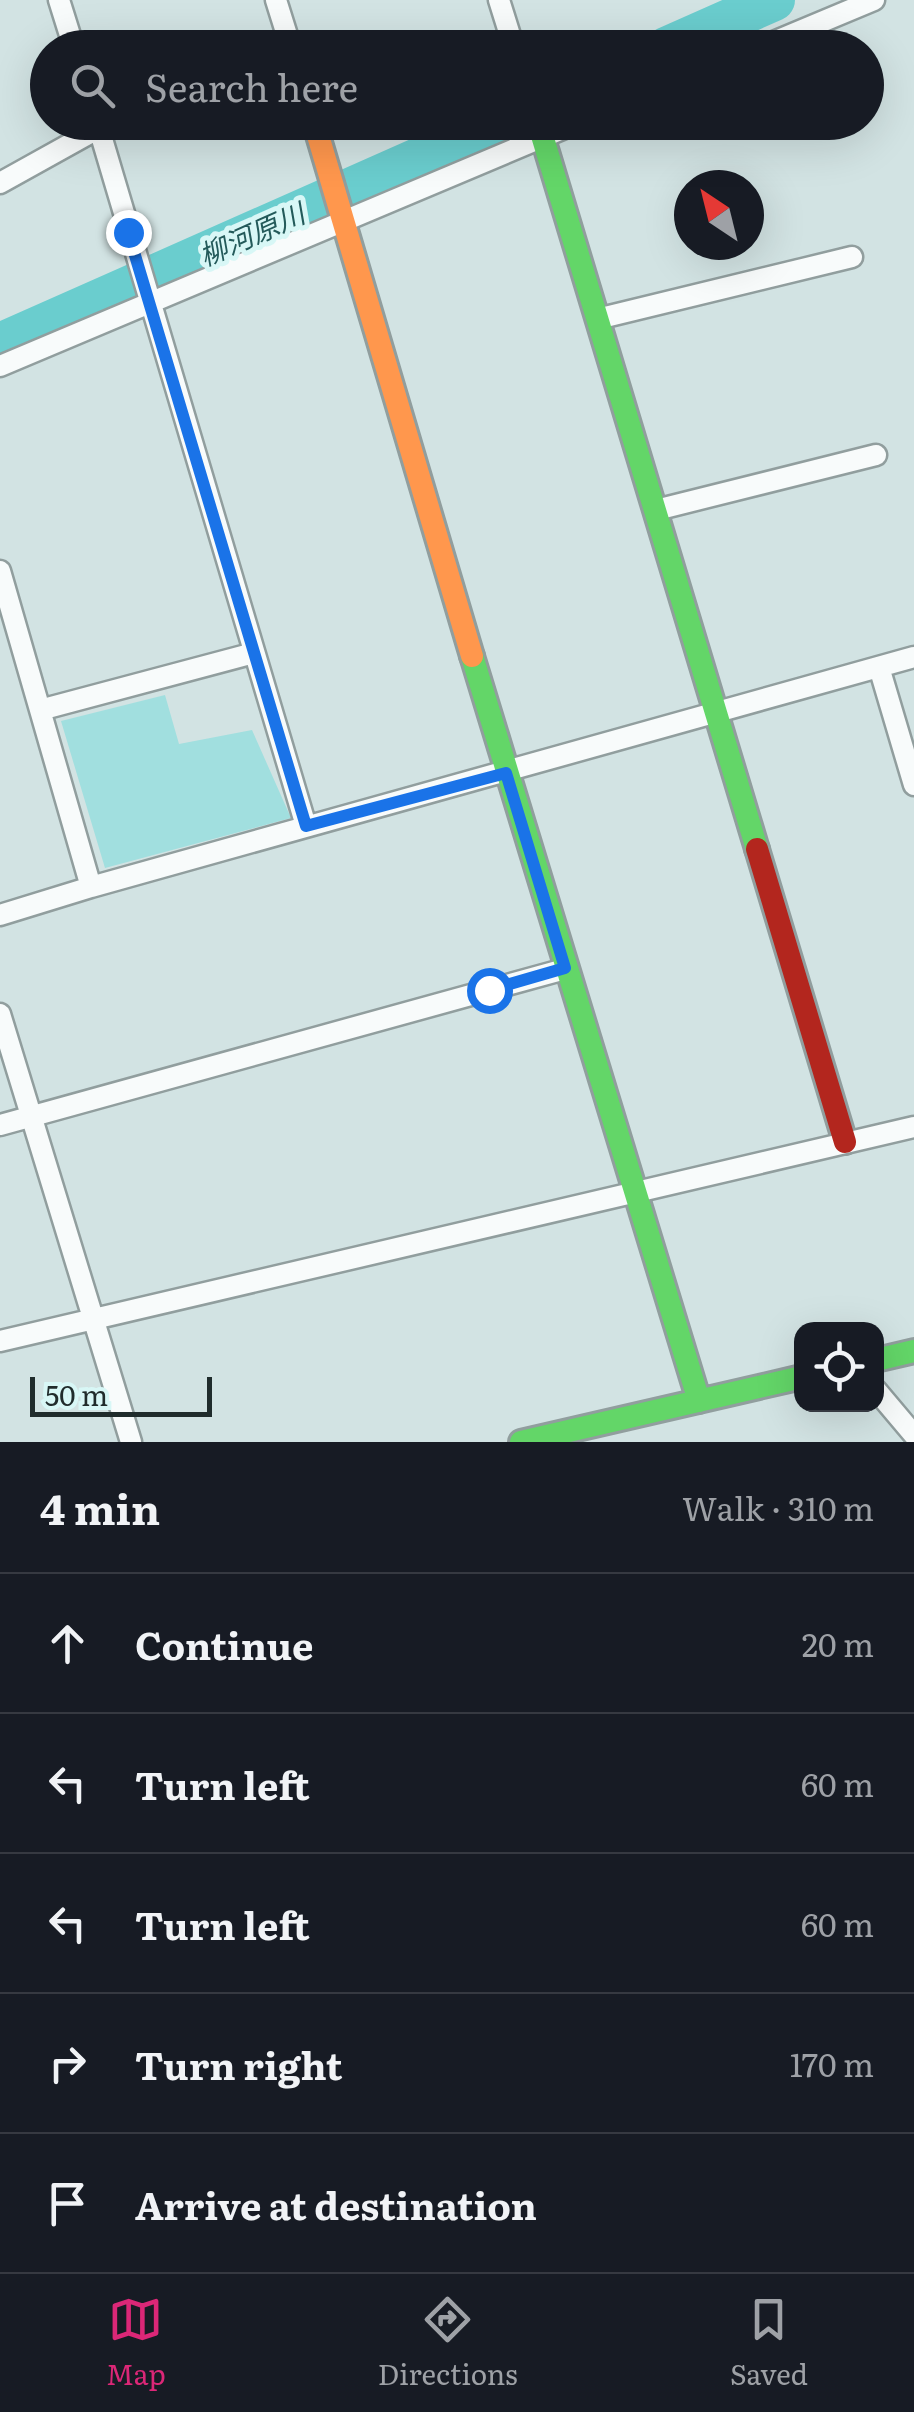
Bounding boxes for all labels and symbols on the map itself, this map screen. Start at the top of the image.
north arrow [674,170,764,260]
water label: 柳河原川 [191,190,313,275]
route end [106,210,152,256]
route start [467,968,513,1014]
scale bar [30,1372,212,1416]

